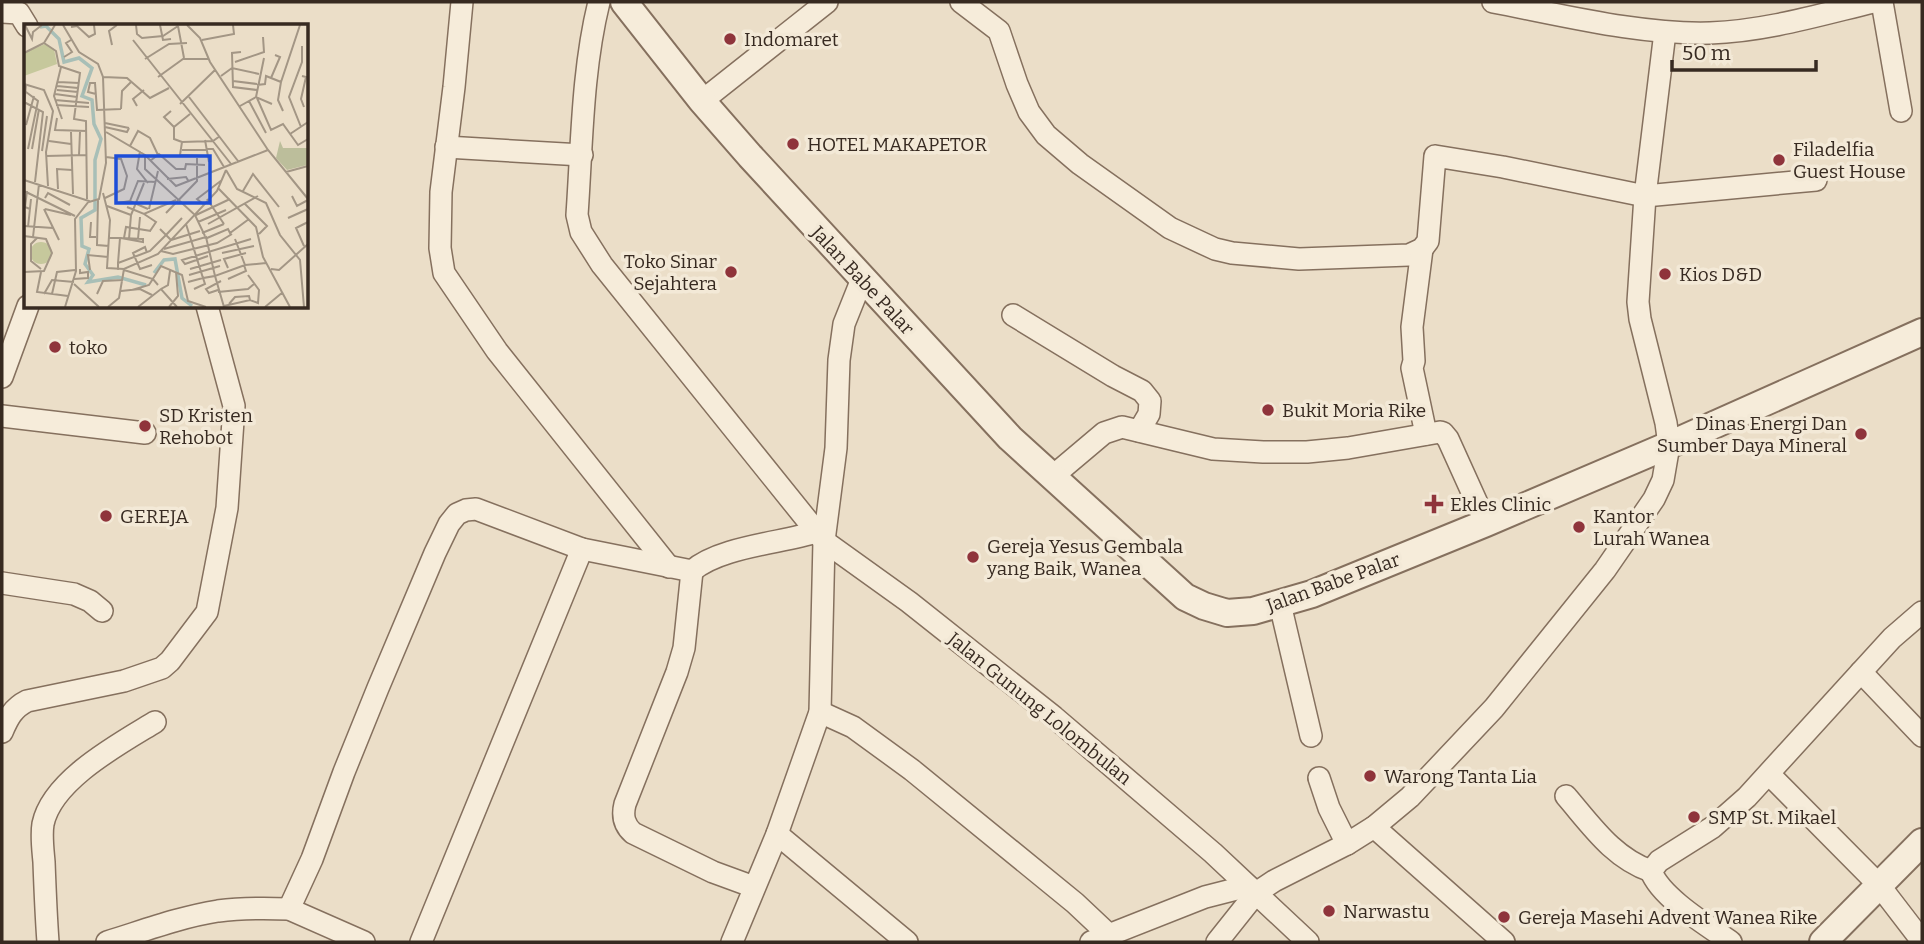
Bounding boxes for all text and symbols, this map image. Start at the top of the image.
inset map [24,24,308,308]
place label: Indomaret [744,28,839,51]
scale bar [1672,28,1815,72]
marker: Indomaret [722,31,738,47]
text: 50 m [1682,40,1731,66]
place label: HOTEL MAKAPETOR [807,133,987,156]
marker: HOTEL MAKAPETOR [785,136,801,152]
place label: Filadelfia Guest House [1793,138,1906,183]
marker: Filadelfia Guest House [1771,152,1787,168]
street label: Jalan Babe Palar [806,220,919,340]
place label: Toko Sinar Sejahtera [624,250,718,295]
place label: Kios D&D [1679,263,1762,286]
marker: Toko Sinar Sejahtera [723,264,739,280]
marker: Kios D&D [1657,266,1673,282]
place label: toko [69,336,108,359]
marker: toko [47,339,63,355]
place label: Bukit Moria Rike [1282,399,1426,422]
marker: Bukit Moria Rike [1260,402,1276,418]
place label: SD Kristen Rehobot [159,404,253,449]
place label: Dinas Energi Dan Sumber Daya Mineral [1657,412,1847,457]
marker: SD Kristen Rehobot [137,418,153,434]
marker: Dinas Energi Dan Sumber Daya Mineral [1853,426,1869,442]
place label: Ekles Clinic [1450,493,1552,516]
marker: Ekles Clinic [1424,494,1444,514]
place label: GEREJA [120,505,189,528]
place label: Kantor Lurah Wanea [1593,505,1710,550]
marker: GEREJA [98,508,114,524]
marker: Kantor Lurah Wanea [1571,519,1587,535]
place label: Gereja Yesus Gembala yang Baik, Wanea [986,535,1184,580]
street label: Jalan Babe Palar [1262,547,1404,618]
marker: Gereja Yesus Gembala yang Baik, Wanea [965,549,981,565]
street label: Jalan Gunung Lolombulan [942,627,1136,790]
place label: Warong Tanta Lia [1384,765,1538,788]
marker: Warong Tanta Lia [1362,768,1378,784]
place label: SMP St. Mikael [1708,806,1836,829]
marker: SMP St. Mikael [1686,809,1702,825]
place label: Narwastu [1343,900,1430,923]
marker: Narwastu [1321,903,1337,919]
place label: Gereja Masehi Advent Wanea Rike [1518,906,1818,929]
marker: Gereja Masehi Advent Wanea Rike [1496,909,1512,925]

